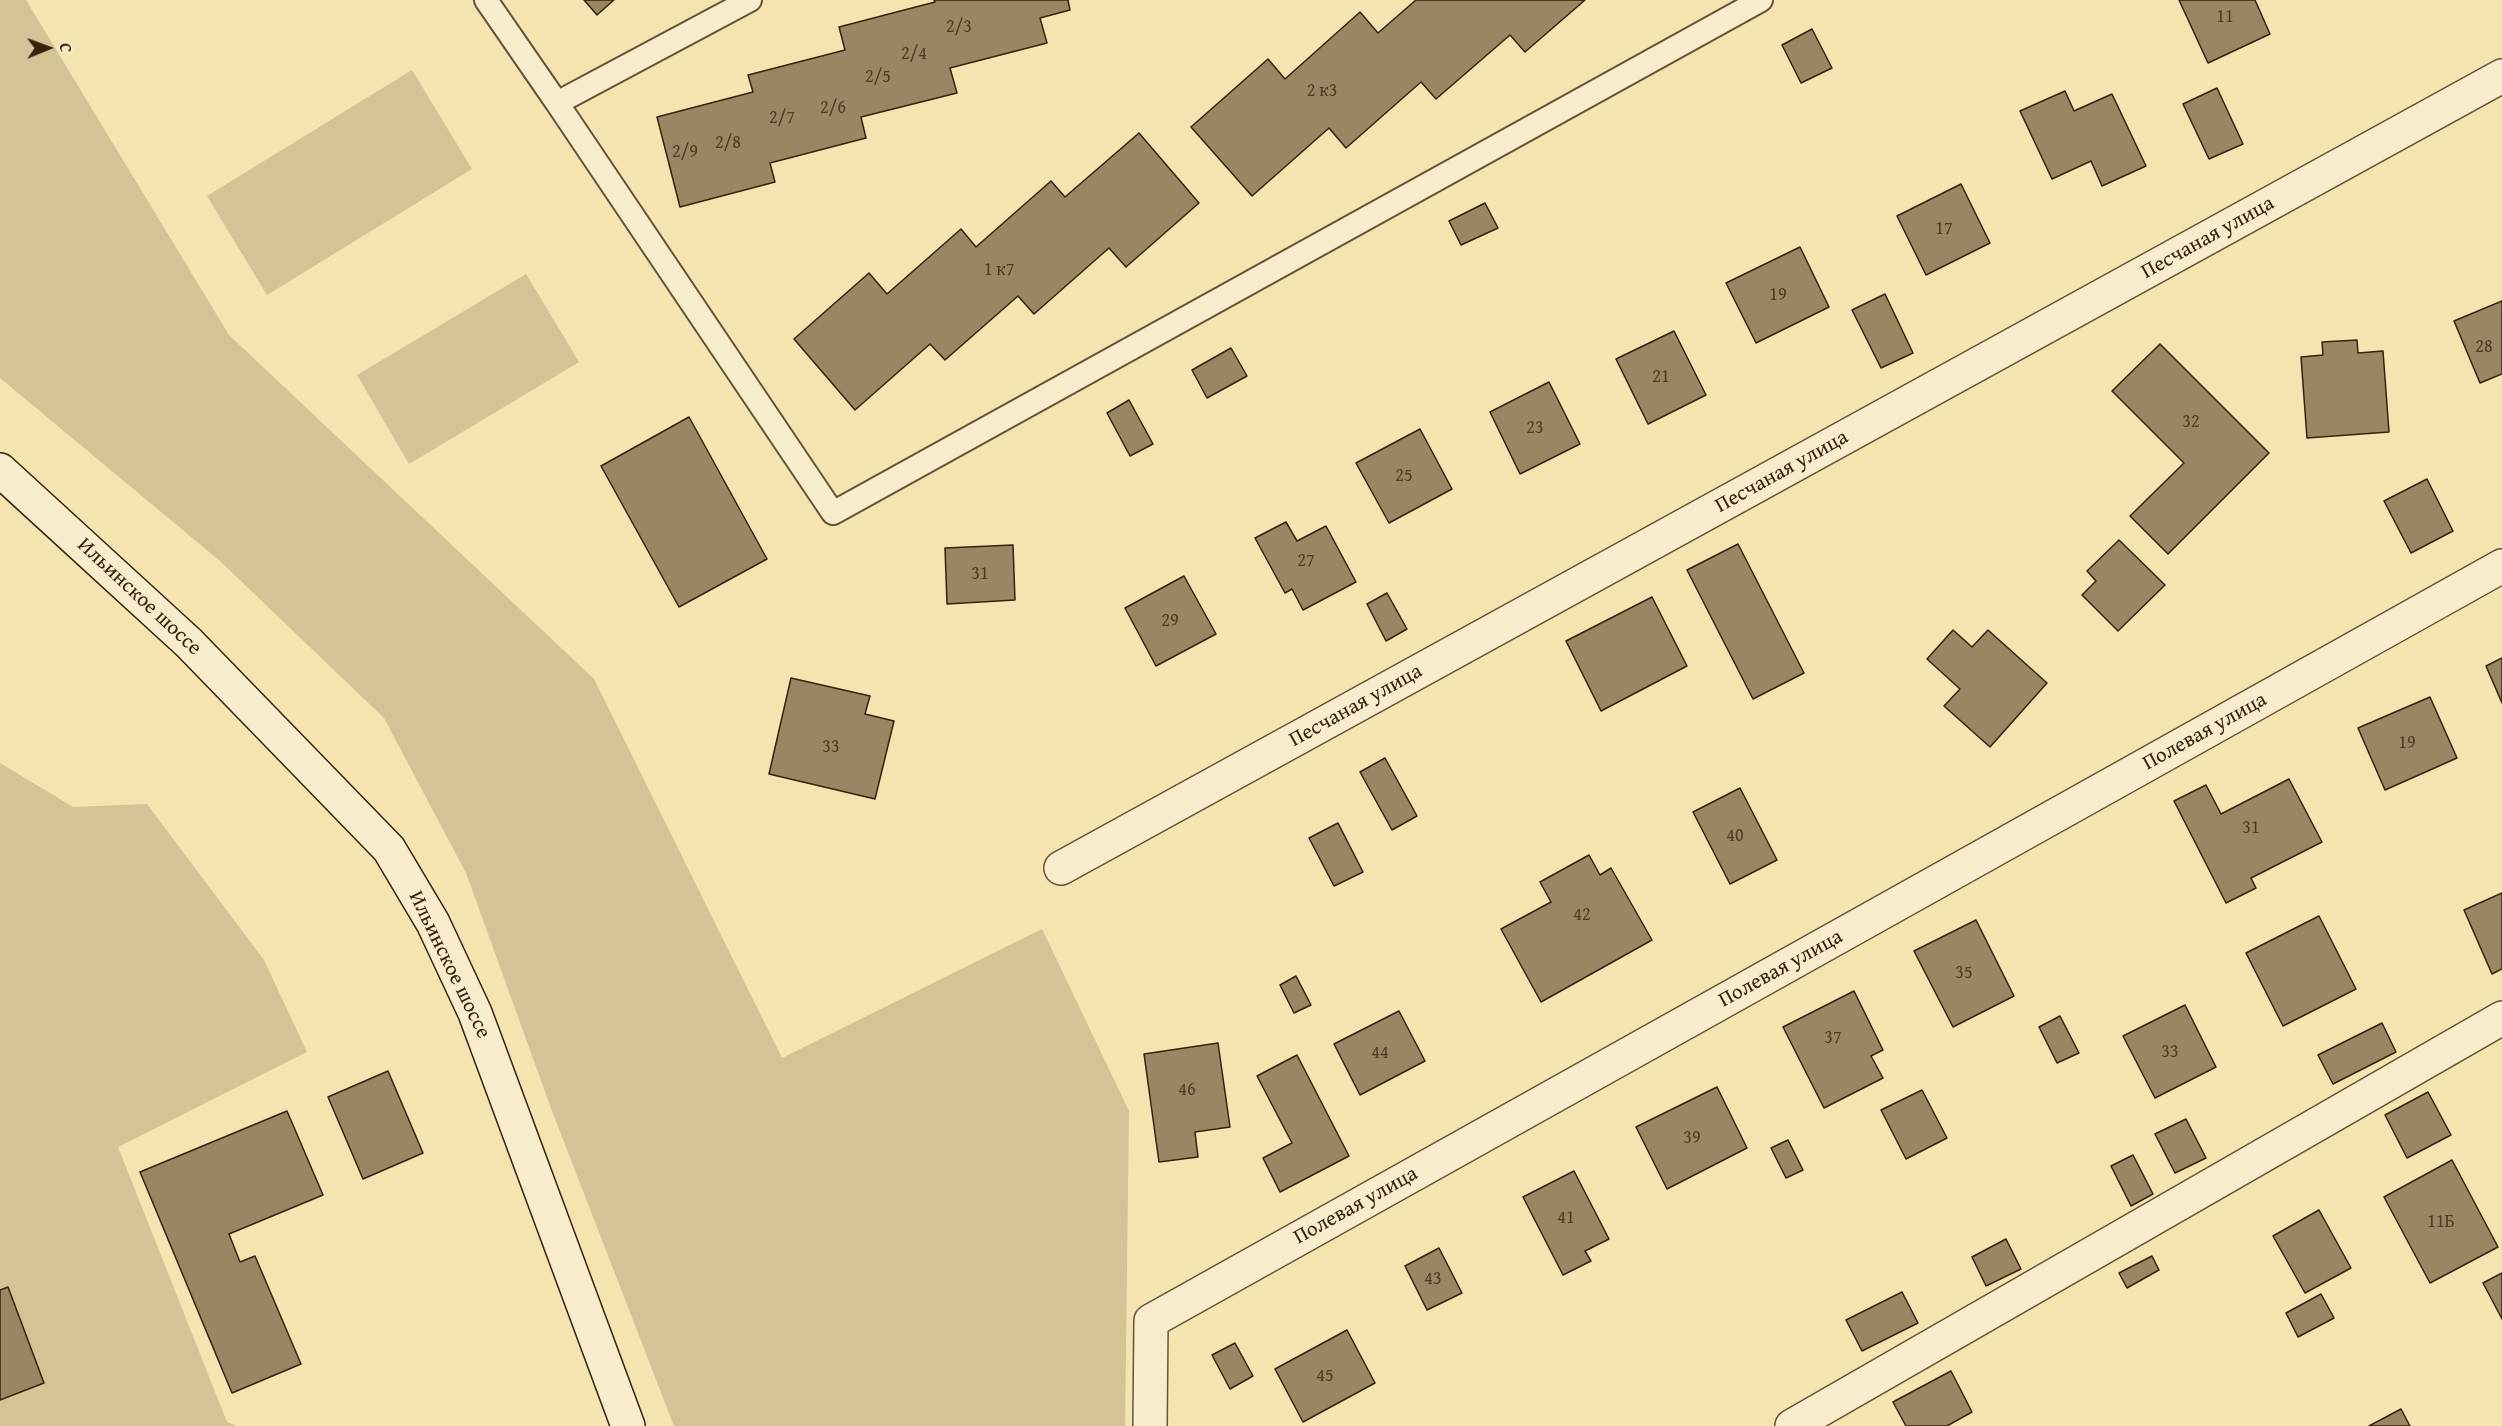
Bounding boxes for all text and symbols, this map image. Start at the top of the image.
house number: 11 [2216,6,2234,28]
house number: 2/3 [946,16,972,38]
north arrow [18,18,78,78]
text: С [54,43,78,52]
house number: 2/4 [901,43,927,65]
house number: 2/5 [865,66,891,88]
house number: 2 к3 [1307,80,1337,102]
house number: 2/6 [820,97,846,119]
house number: 2/7 [769,107,795,129]
house number: 2/8 [715,132,741,154]
house number: 2/9 [672,141,698,163]
street label: Песчаная улица [2137,191,2279,285]
house number: 17 [1935,218,1953,240]
house number: 1 к7 [984,259,1014,281]
house number: 19 [1769,284,1787,306]
house number: 28 [2475,336,2493,358]
house number: 21 [1652,366,1670,388]
house number: 32 [2182,411,2200,433]
house number: 23 [1526,417,1544,439]
street label: Песчаная улица [1711,425,1853,519]
house number: 25 [1395,465,1413,487]
street label: Ильинское шоссе [72,533,206,661]
house number: 27 [1297,550,1315,572]
house number: 31 [971,563,989,585]
house number: 29 [1161,610,1179,632]
street label: Песчаная улица [1285,659,1427,753]
street label: Полевая улица [2139,688,2271,776]
house number: 19 [2398,732,2416,754]
house number: 33 [822,736,840,758]
house number: 31 [2242,817,2260,839]
house number: 40 [1726,825,1744,847]
street label: Ильинское шоссе [402,887,496,1043]
house number: 42 [1573,904,1591,926]
street label: Полевая улица [1715,925,1847,1013]
house number: 35 [1955,962,1973,984]
house number: 37 [1824,1027,1842,1049]
house number: 33 [2161,1041,2179,1063]
house number: 44 [1371,1042,1389,1064]
house number: 46 [1178,1079,1196,1101]
house number: 39 [1683,1127,1701,1149]
street label: Полевая улица [1290,1162,1422,1250]
house number: 41 [1557,1207,1575,1229]
house number: 11Б [2427,1211,2455,1233]
house number: 43 [1424,1268,1442,1290]
house number: 45 [1316,1365,1334,1387]

